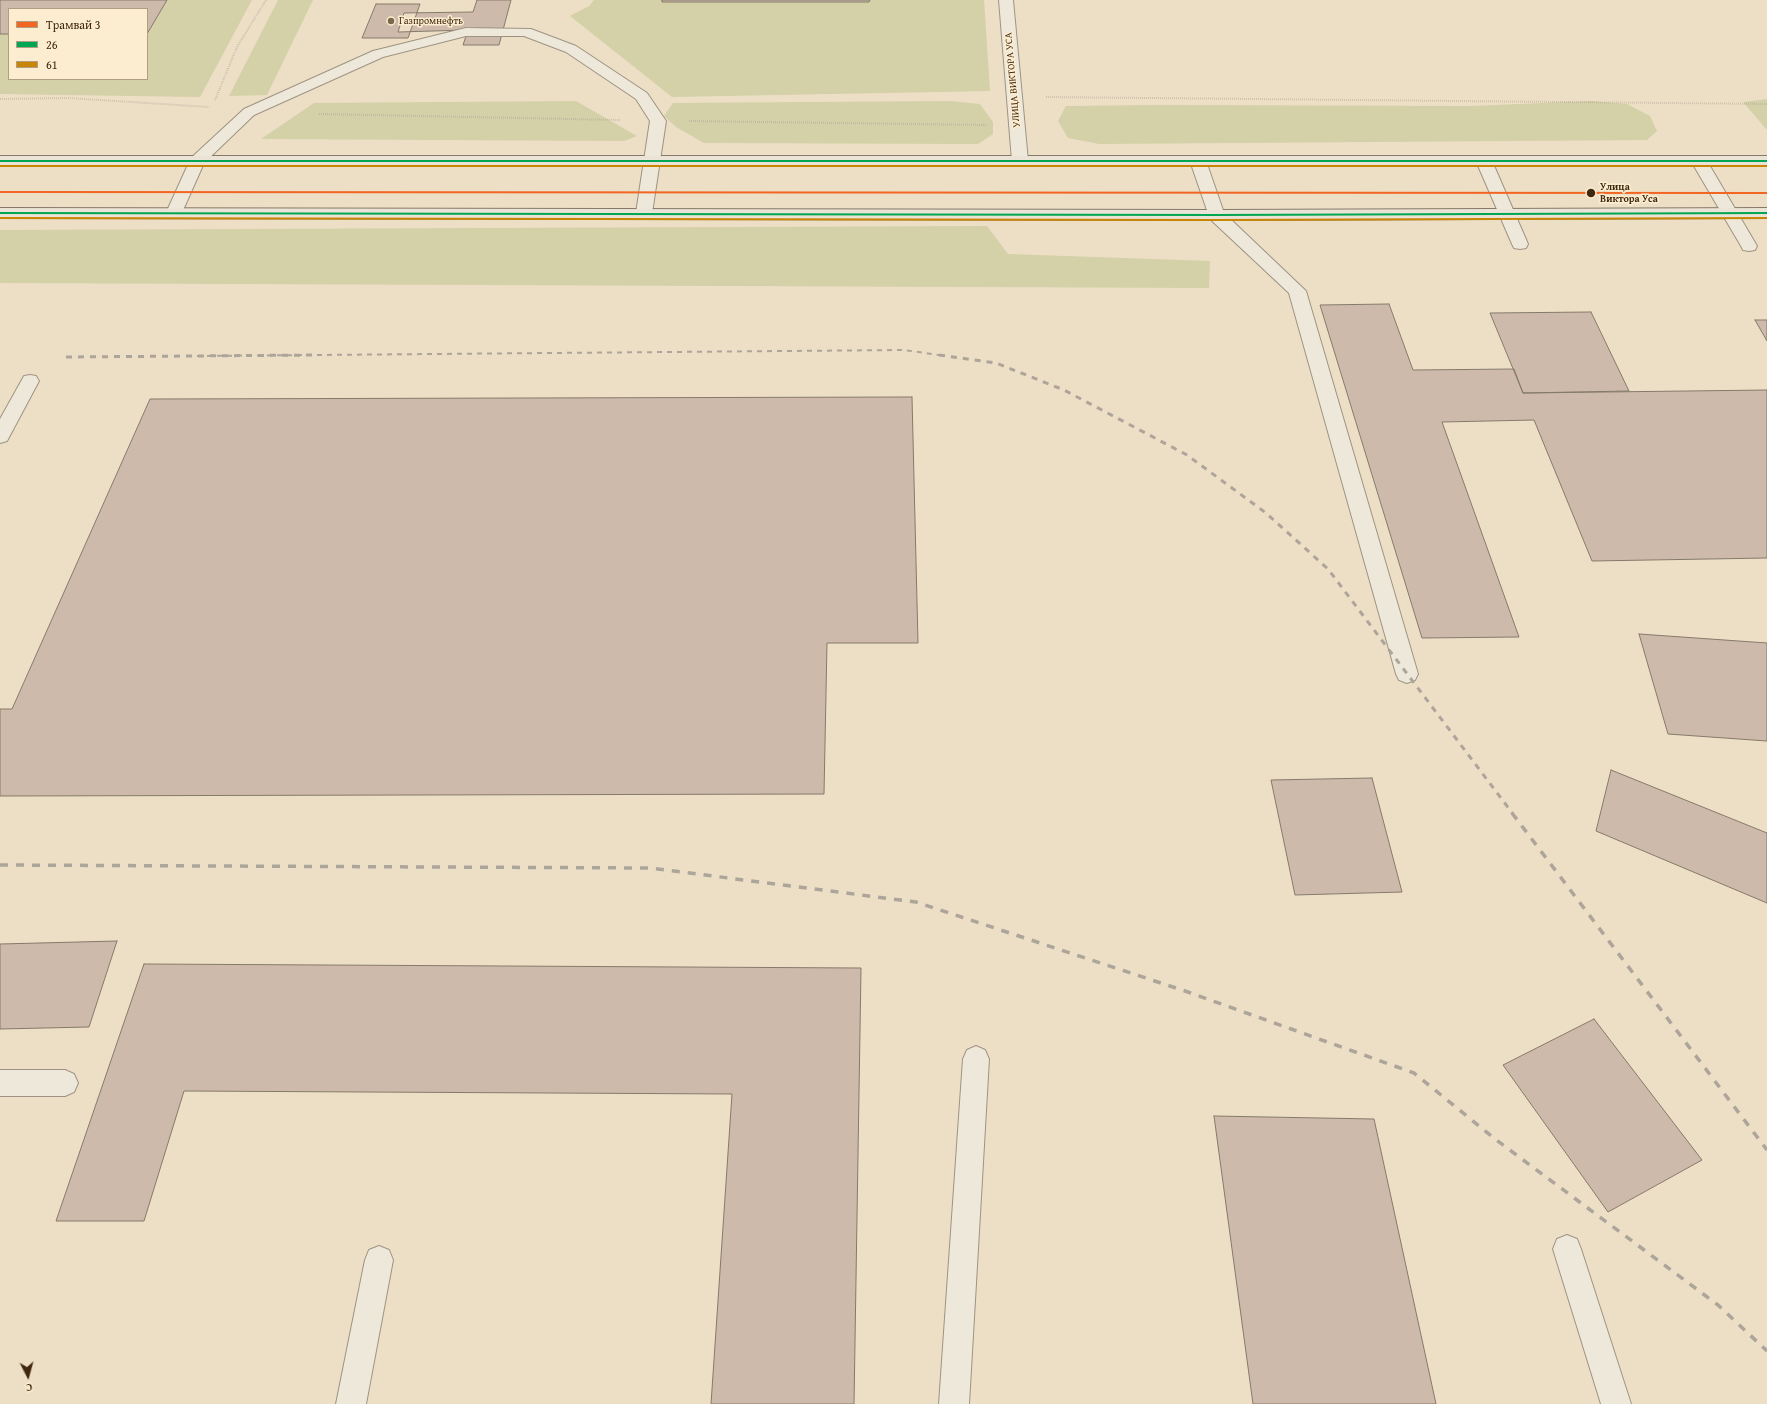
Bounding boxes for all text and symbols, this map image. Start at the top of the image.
legend [8,8,148,80]
place label: Газпромнефть [399,15,463,27]
text: Трамвай 3 [46,16,101,33]
marker: Газпромнефть [386,16,396,26]
street label: УЛИЦА ВИКТОРА УСА [1003,32,1023,128]
text: 26 [46,36,58,53]
text: 61 [46,56,58,73]
place label: Улица Виктора Уса [1600,181,1658,204]
marker: Улица Виктора Уса [1585,187,1597,199]
north arrow [8,1356,48,1396]
text: С [25,1380,33,1396]

